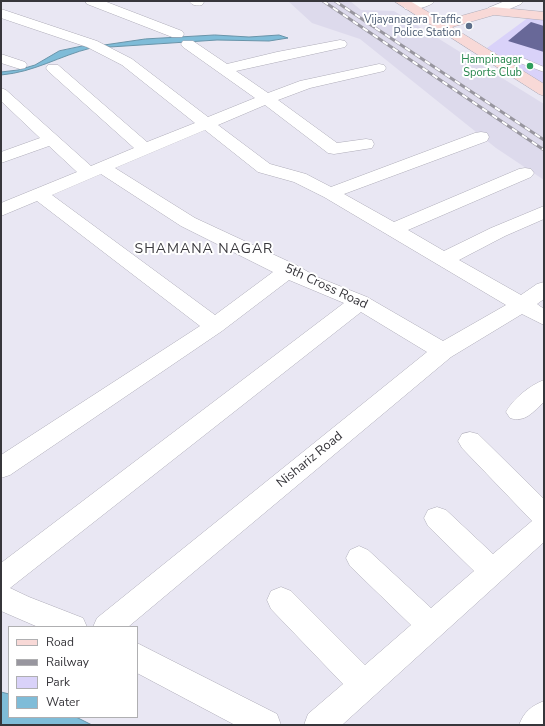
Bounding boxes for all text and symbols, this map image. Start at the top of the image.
place label: Vijayanagara Traffic Police Station [364,13,461,39]
marker: Vijayanagara Traffic Police Station [464,21,474,31]
place label: Hampinagar Sports Club [461,53,522,79]
marker: Hampinagar Sports Club [525,61,535,71]
district label: SHAMANA NAGAR [135,242,273,258]
street label: 5th Cross Road [282,261,370,313]
street label: Nishariz Road [274,429,346,491]
legend [8,626,138,718]
text: Road [46,634,74,650]
text: Railway [46,654,89,670]
text: Park [46,674,70,690]
text: Water [46,694,80,710]

